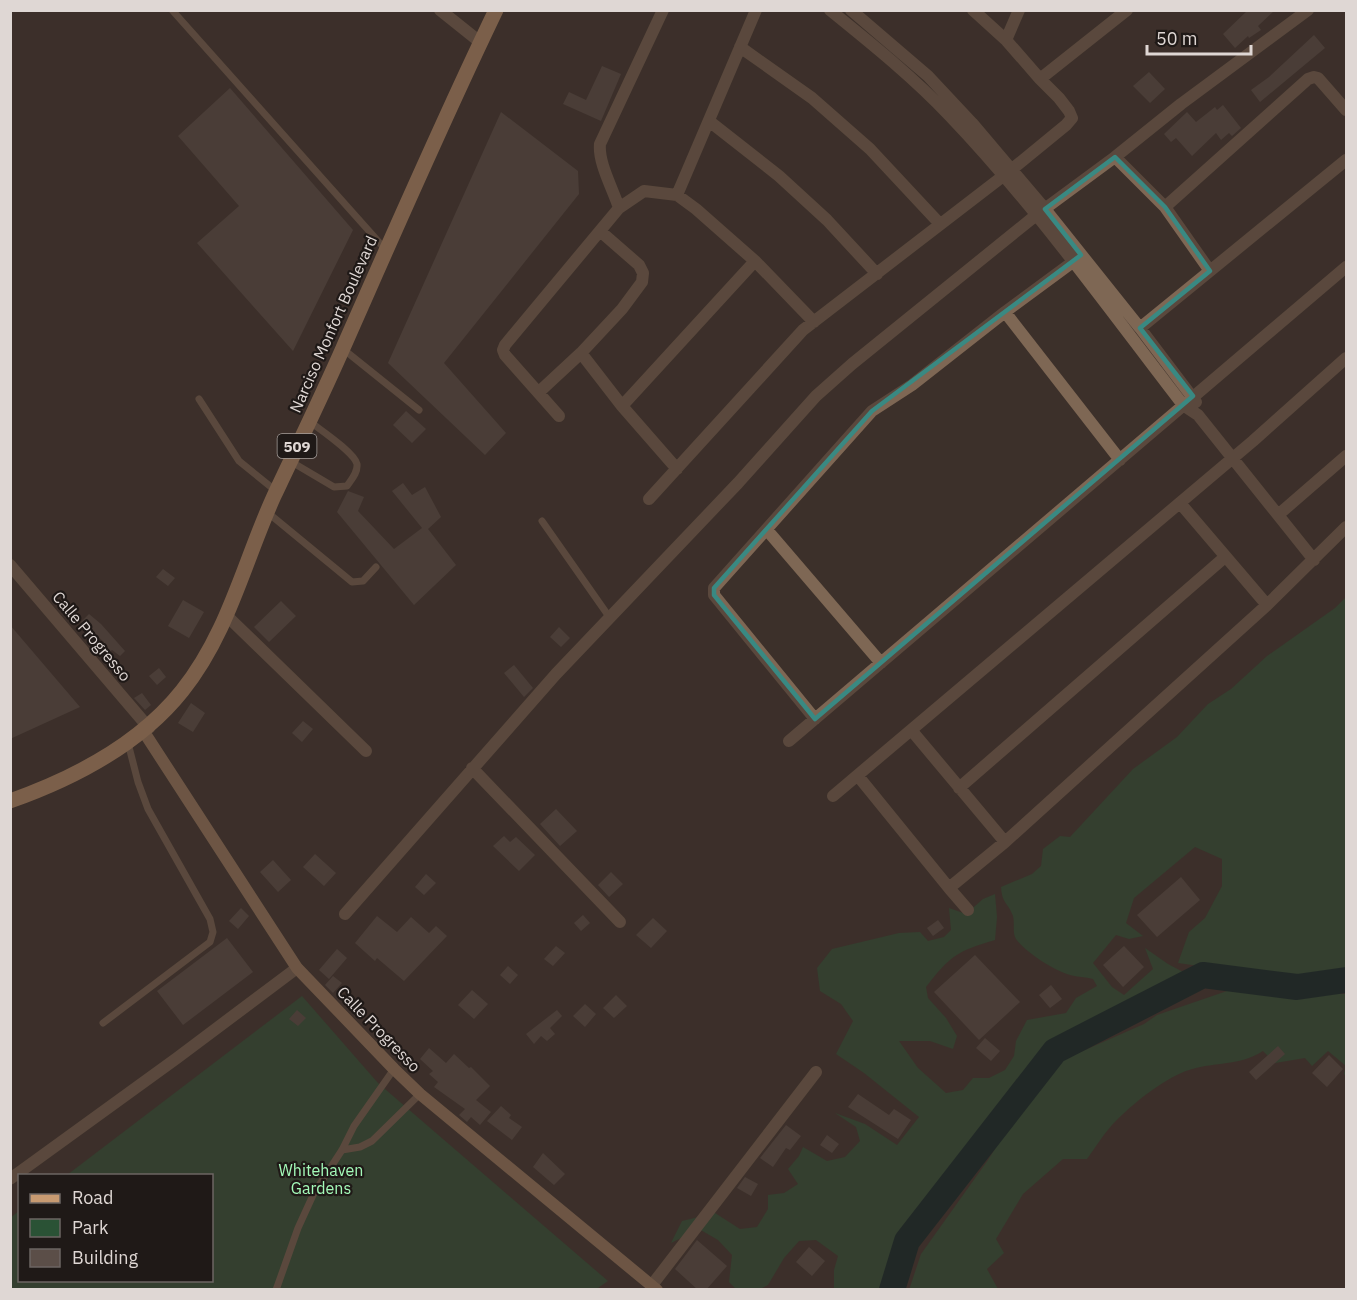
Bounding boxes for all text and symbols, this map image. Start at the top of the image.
scale bar [1147,18,1250,56]
text: 50 m [1156,27,1198,50]
street label: Narciso Monfort Boulevard [285,232,381,416]
road number: 509 [278,434,316,458]
street label: Calle Progresso [49,587,135,685]
street label: Calle Progresso [333,982,425,1076]
park label: Whitehaven Gardens [279,1160,363,1198]
legend [18,1174,213,1282]
text: Road [72,1186,113,1209]
text: Park [72,1216,109,1239]
text: Building [72,1246,139,1269]

